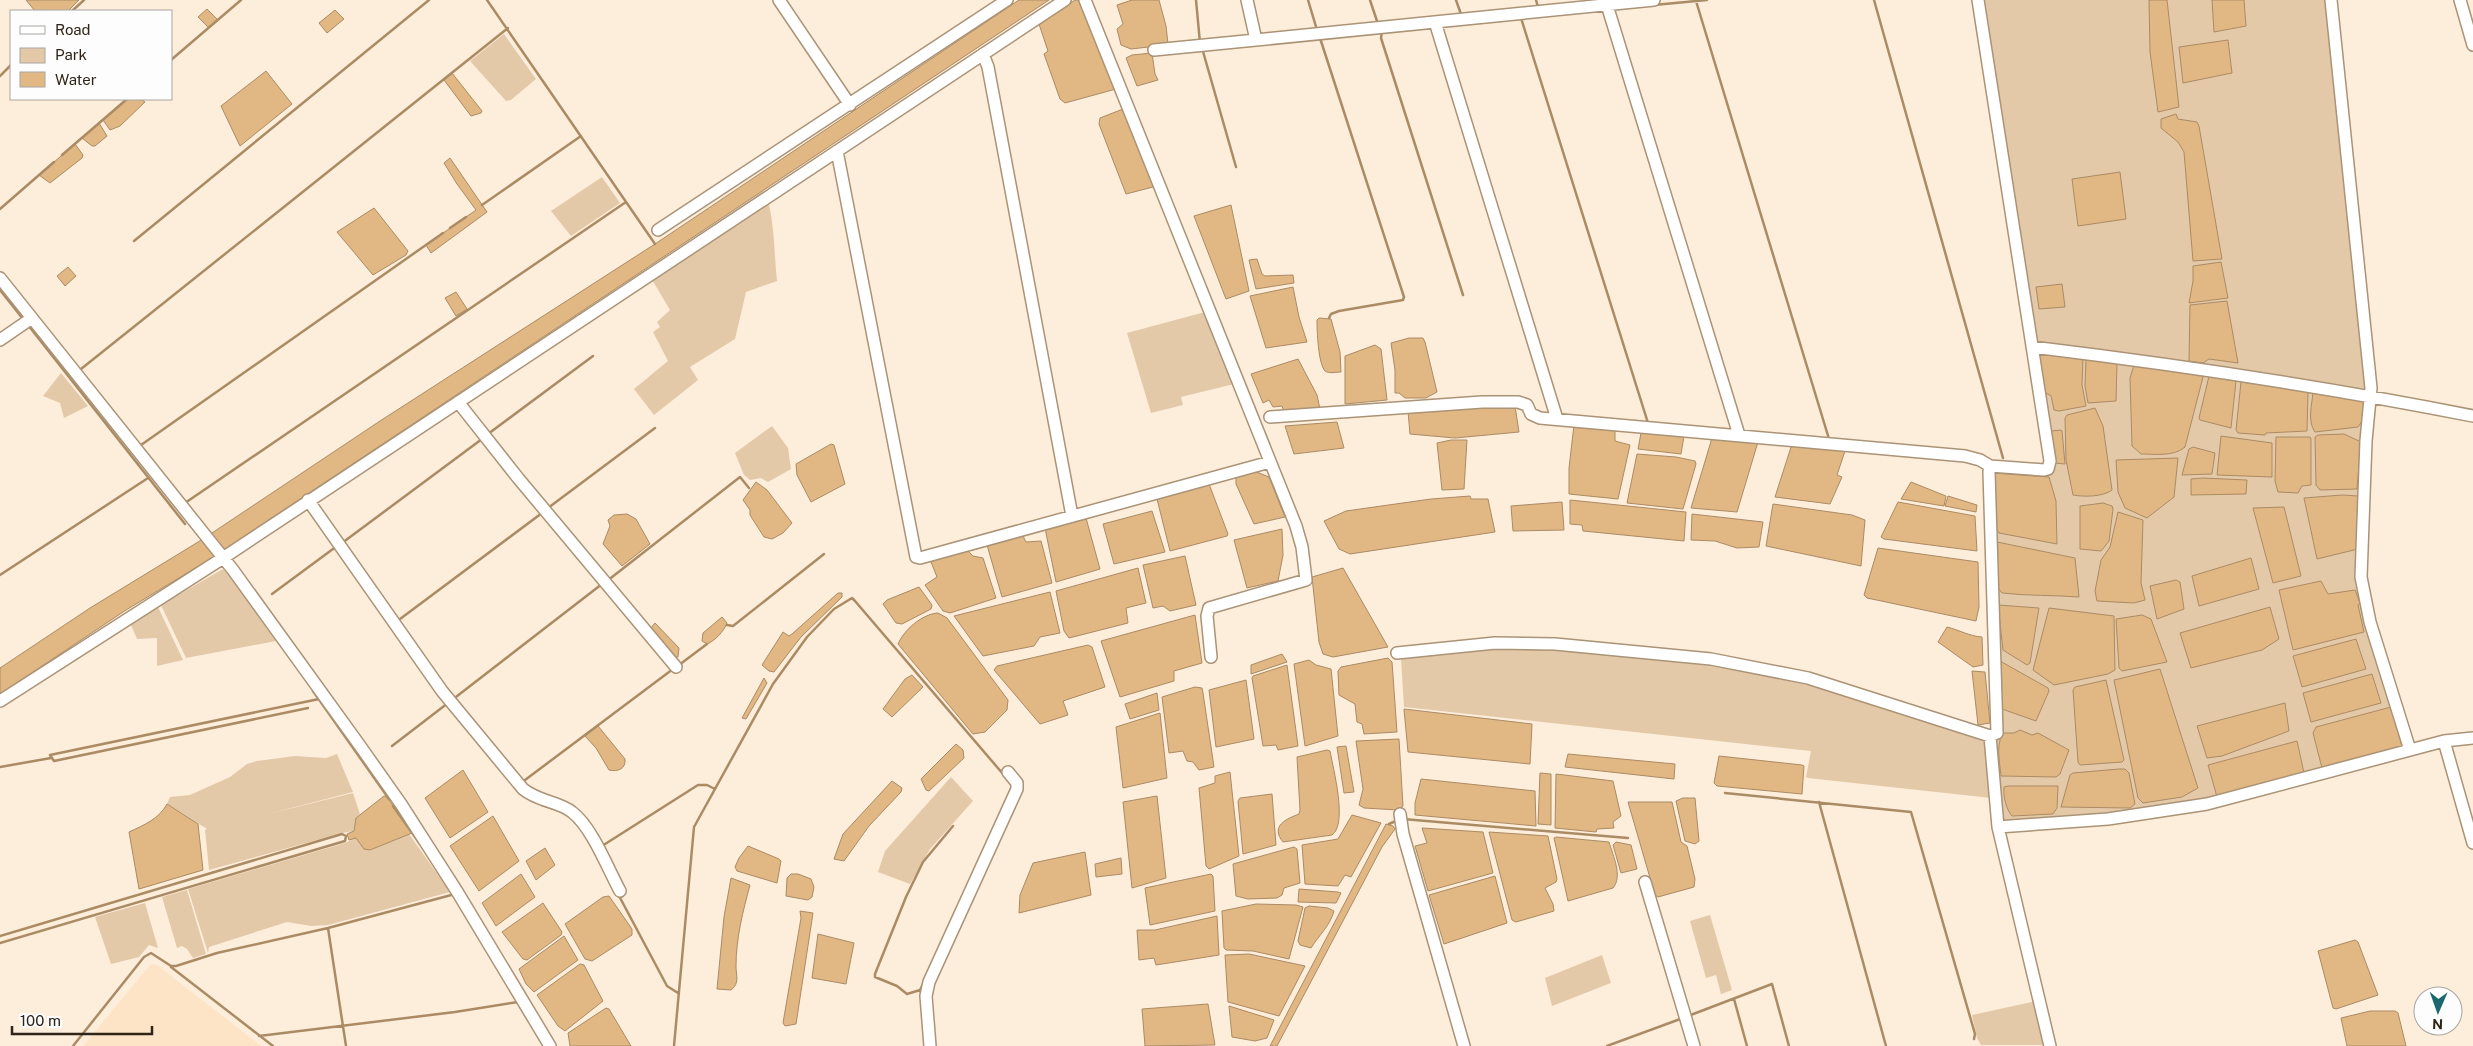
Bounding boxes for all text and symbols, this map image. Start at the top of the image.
legend [10,10,172,100]
text: Road [55,21,91,38]
text: Park [55,46,87,63]
text: Water [55,71,97,88]
north arrow [2413,986,2463,1036]
scale bar [12,1004,152,1036]
text: 100 m [20,1012,61,1029]
text: N [2432,1016,2443,1032]

